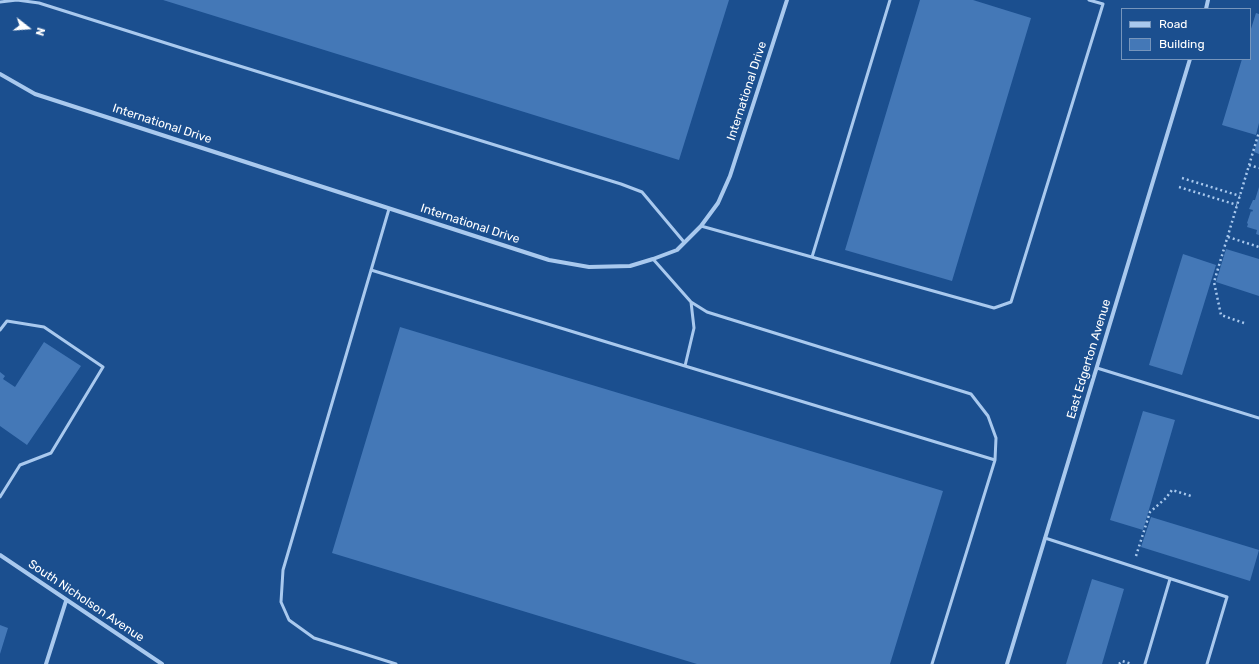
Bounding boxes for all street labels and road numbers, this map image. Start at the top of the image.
street label: International Drive [724,40,770,142]
street label: International Drive [111,101,213,147]
street label: International Drive [419,201,521,247]
street label: East Edgerton Avenue [1064,297,1114,421]
street label: South Nicholson Avenue [25,557,147,645]

